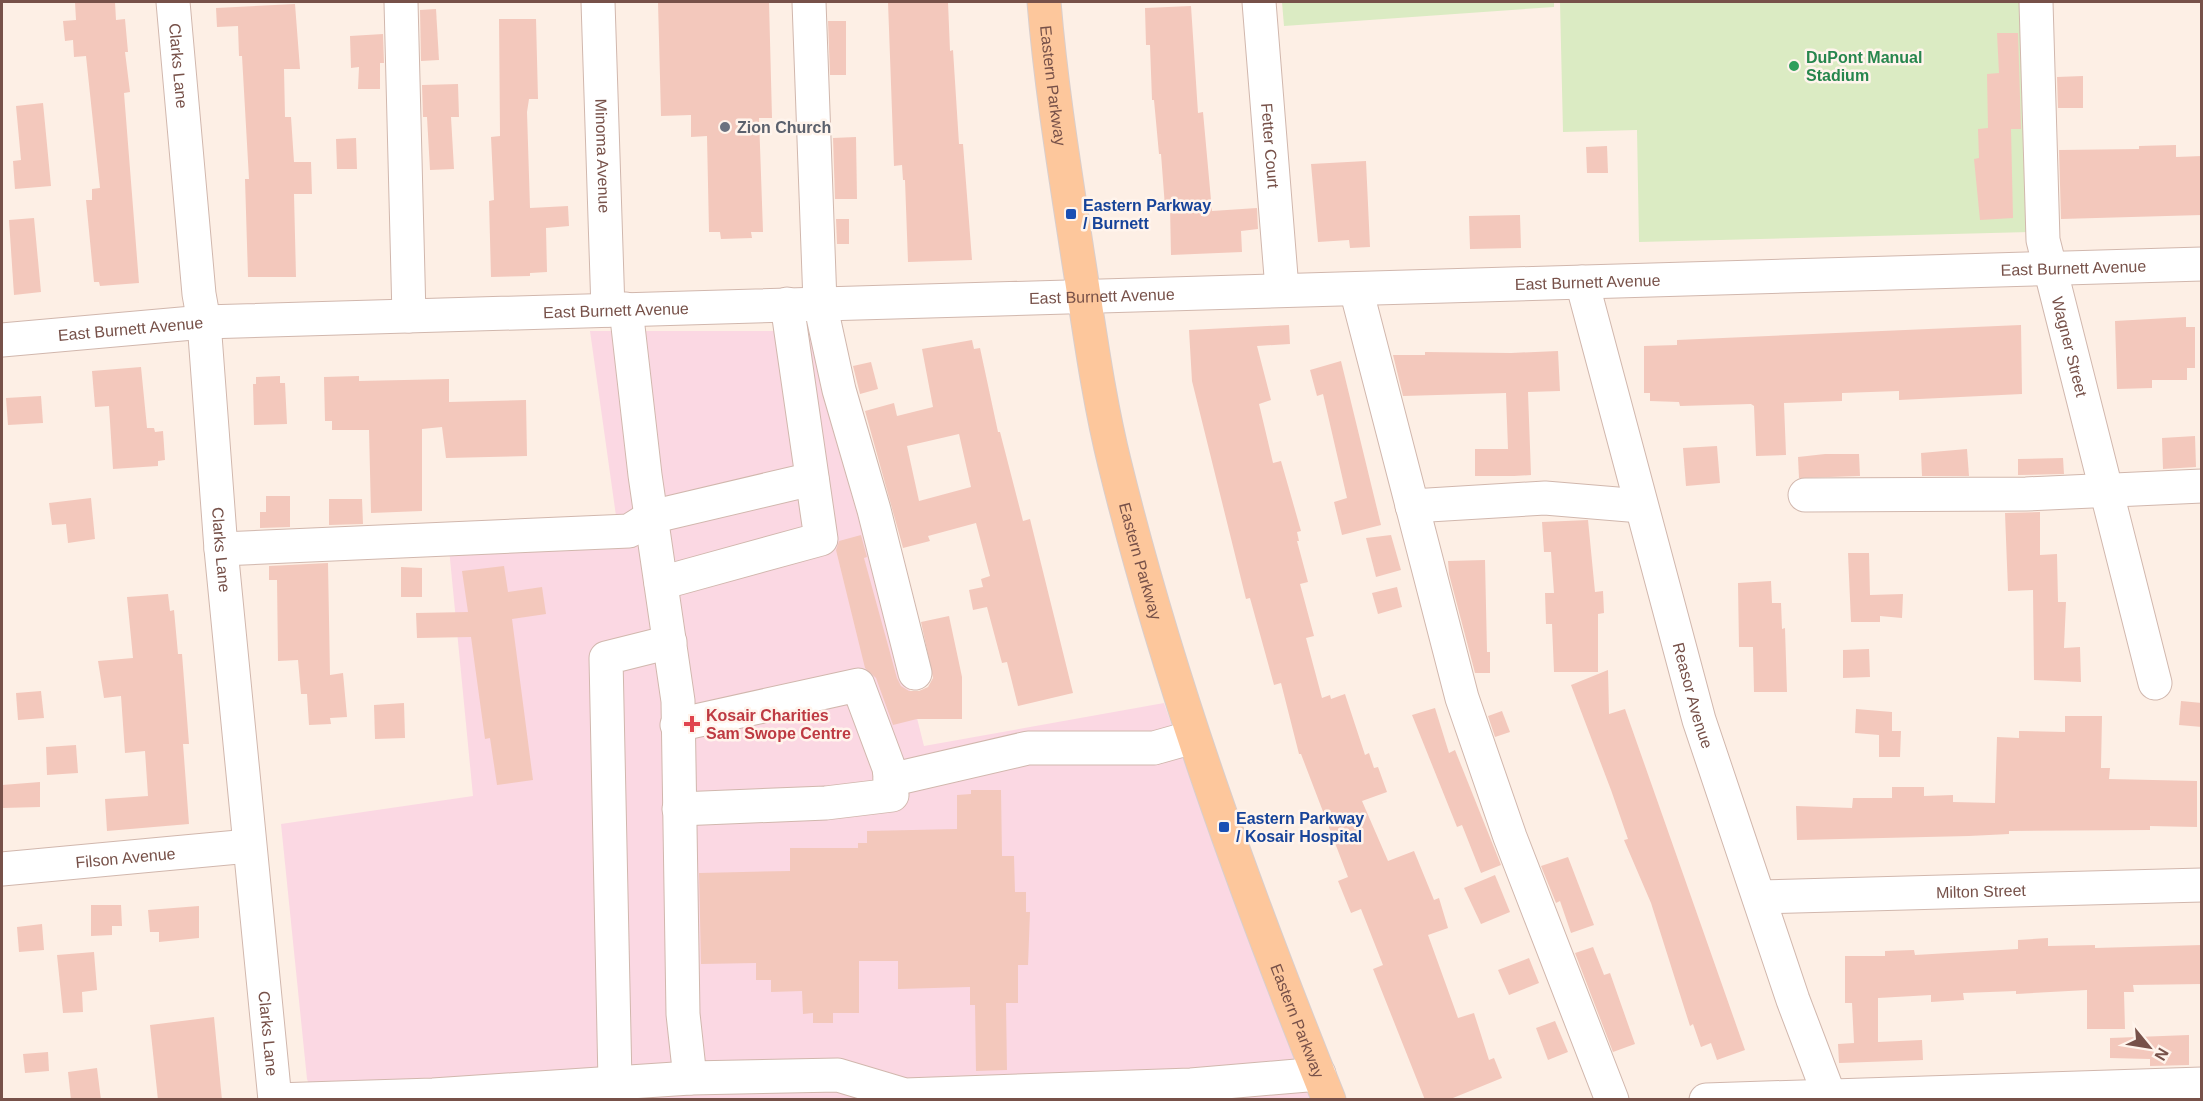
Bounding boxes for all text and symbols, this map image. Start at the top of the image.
street label: Clarks Lane [166,22,191,109]
street label: Eastern Parkway [1038,25,1069,147]
place label: DuPont Manual Stadium [1806,49,1922,84]
marker: DuPont Manual Stadium [1787,59,1801,73]
street label: Minoma Avenue [593,98,613,214]
street label: Fetter Court [1259,102,1282,189]
place label: Zion Church [737,119,831,136]
marker: Zion Church [718,120,732,134]
place label: Eastern Parkway / Burnett [1083,197,1211,232]
marker: Eastern Parkway / Burnett [1064,207,1078,221]
street label: East Burnett Avenue [2000,257,2147,278]
street label: East Burnett Avenue [1515,271,1661,292]
street label: East Burnett Avenue [1029,285,1175,307]
street label: Wagner Street [2049,295,2091,399]
street label: East Burnett Avenue [543,299,689,321]
street label: East Burnett Avenue [57,314,204,343]
street label: Eastern Parkway [1116,501,1165,622]
street label: Clarks Lane [209,507,234,593]
street label: Reasor Avenue [1670,641,1716,751]
place label: Kosair Charities Sam Swope Centre [706,707,851,742]
marker: Kosair Charities Sam Swope Centre [683,715,701,733]
place label: Eastern Parkway / Kosair Hospital [1236,810,1364,845]
marker: Eastern Parkway / Kosair Hospital [1217,820,1231,834]
street label: Filson Avenue [75,844,176,871]
street label: Milton Street [1936,881,2027,901]
street label: Eastern Parkway [1268,961,1328,1080]
street label: Clarks Lane [256,990,281,1077]
north arrow [2119,1017,2179,1077]
text: N [2151,1045,2172,1064]

